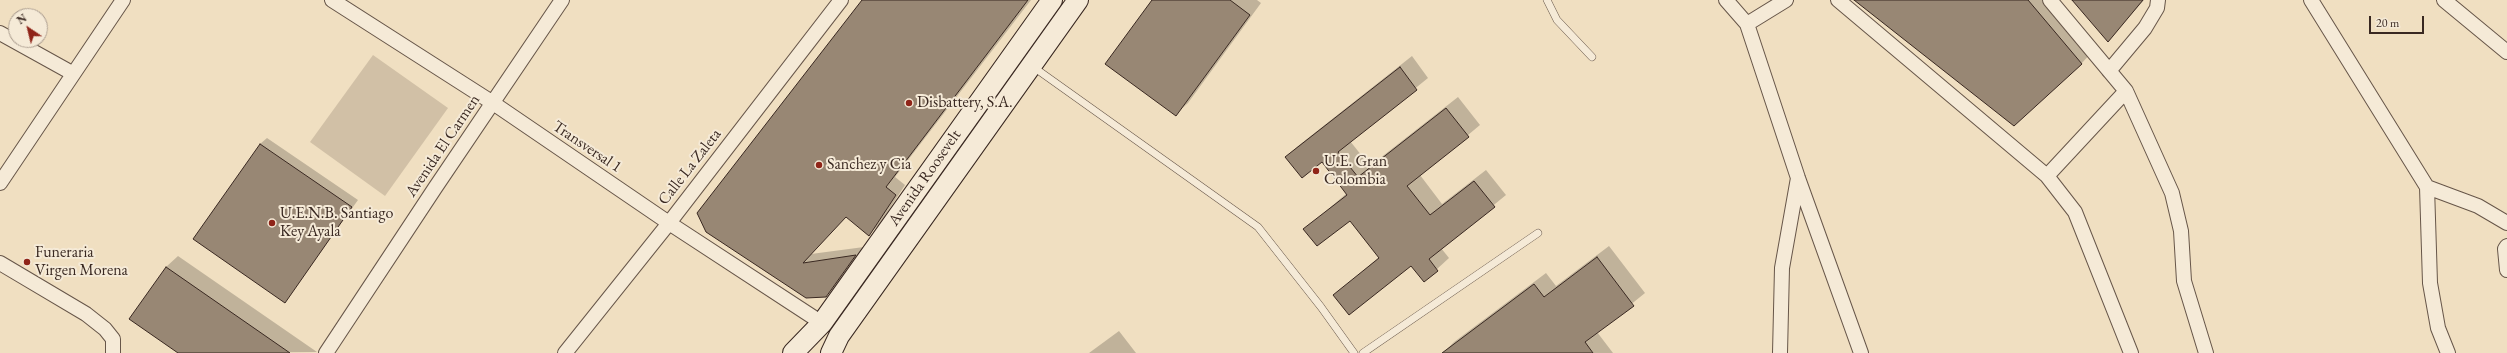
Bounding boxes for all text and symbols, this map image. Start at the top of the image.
north arrow [8,8,48,48]
scale bar [2371,8,2426,34]
text: N [14,11,29,27]
text: 20 m [2376,15,2399,31]
street label: Avenida El Carmen [402,91,484,201]
place label: Disbattery, S.A. [917,93,1013,113]
marker: Disbattery, S.A. [904,98,914,108]
street label: Transversal 1 [549,117,625,177]
street label: Calle La Zaleta [654,125,726,209]
street label: Avenida Roosevelt [885,126,965,230]
place label: U.E. Gran Colombia [1324,152,1387,190]
place label: Sanchez y Cia [827,155,911,175]
marker: Sanchez y Cia [814,160,824,170]
marker: U.E. Gran Colombia [1311,166,1321,176]
place label: U.E.N.B. Santiago Key Ayala [280,204,393,242]
marker: U.E.N.B. Santiago Key Ayala [267,218,277,228]
place label: Funeraria Virgen Morena [35,243,128,281]
marker: Funeraria Virgen Morena [22,257,32,267]

